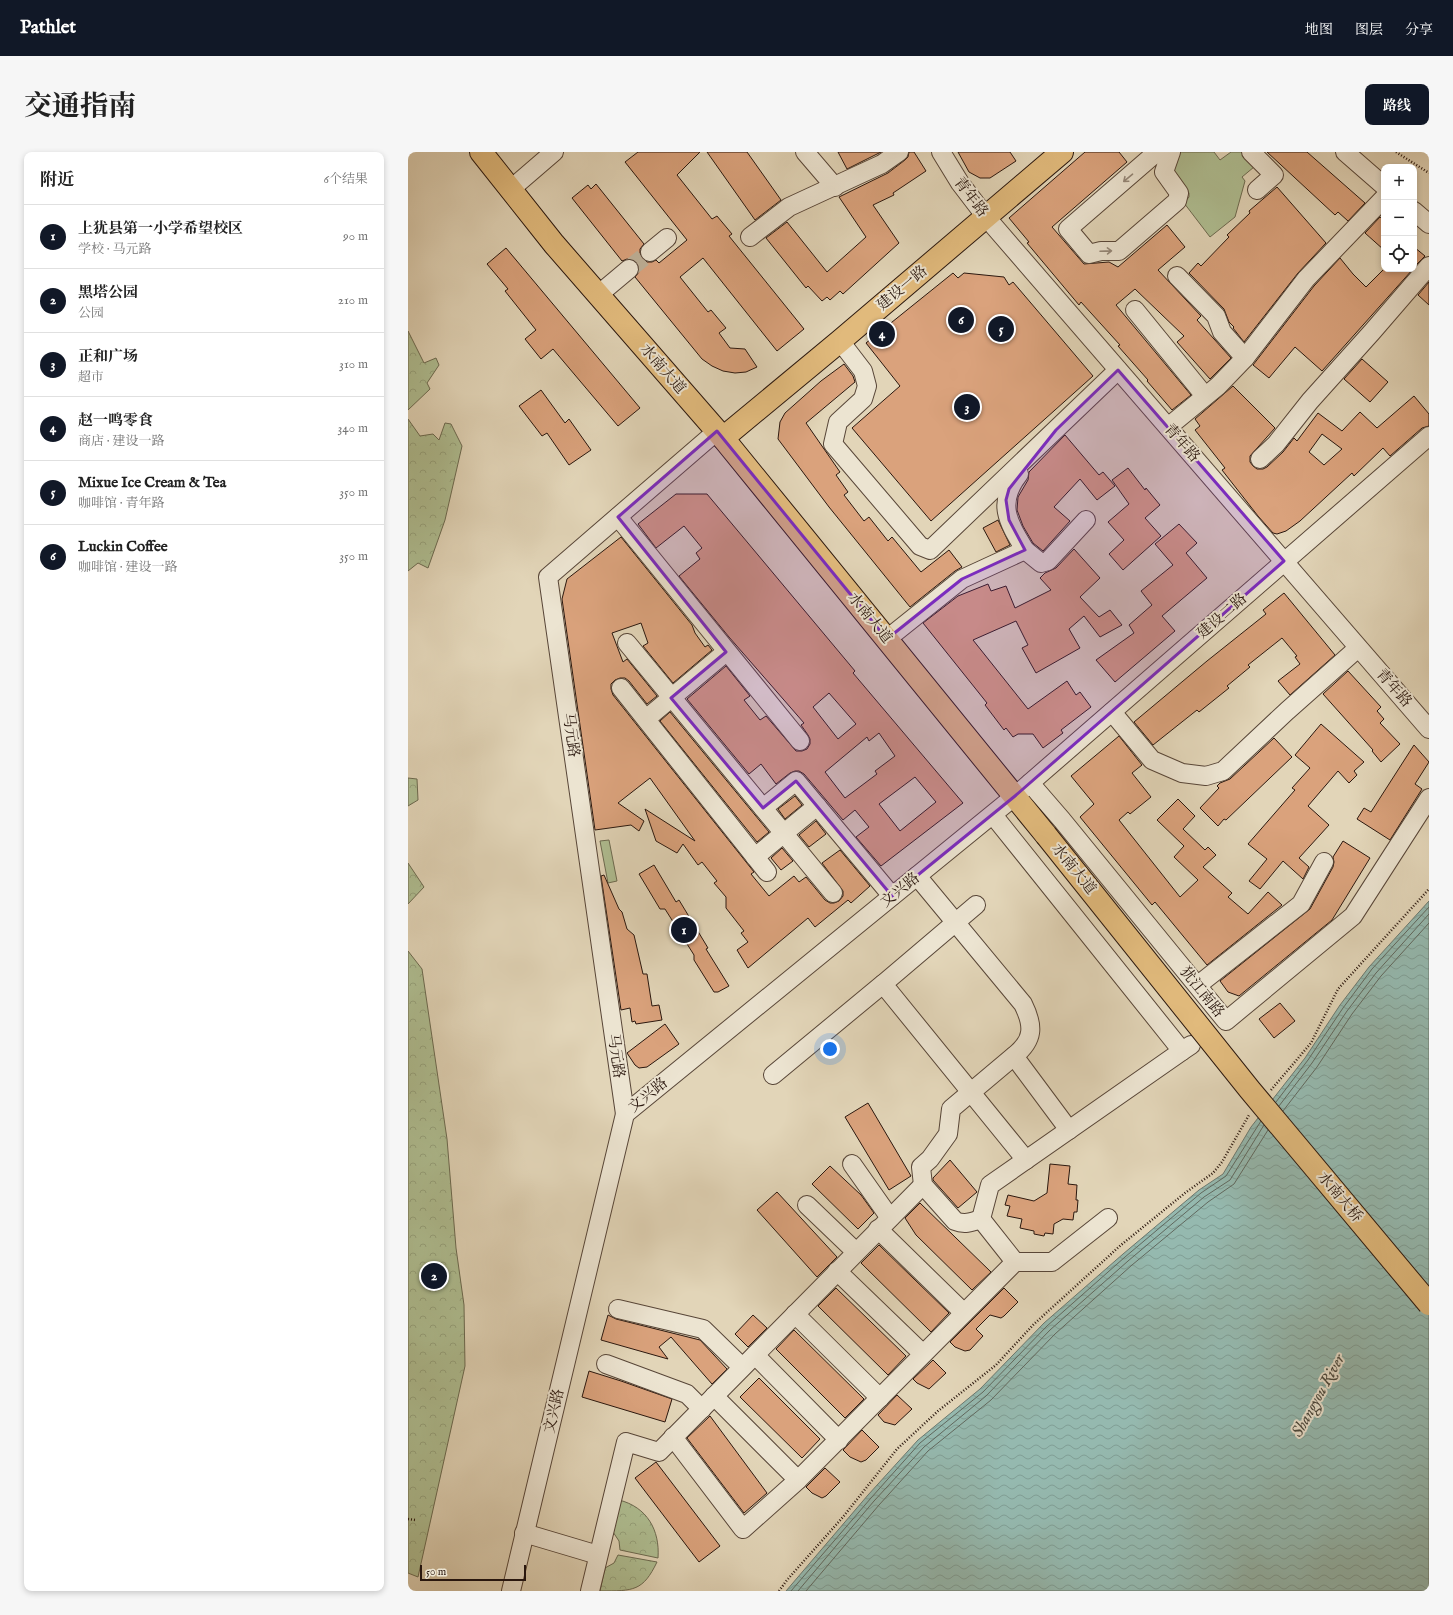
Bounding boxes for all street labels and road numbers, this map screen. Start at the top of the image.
street label: 青年路 [950,173,992,221]
street label: 建设一路 [873,261,931,315]
street label: 水南大道 [636,340,690,398]
street label: 青年路 [1160,420,1204,466]
street label: 水南大道 [844,589,896,647]
street label: 建设二路 [1193,589,1251,643]
street label: 青年路 [1372,665,1416,711]
street label: 马元路 [558,711,584,759]
street label: 水南大道 [1048,840,1100,898]
street label: 文兴路 [877,868,923,912]
street label: 犹江南路 [1176,963,1228,1021]
street label: 马元路 [603,1032,629,1080]
street label: 文兴路 [625,1073,671,1117]
street label: 水南大桥 [1313,1168,1367,1226]
street label: 文兴路 [540,1387,568,1435]

